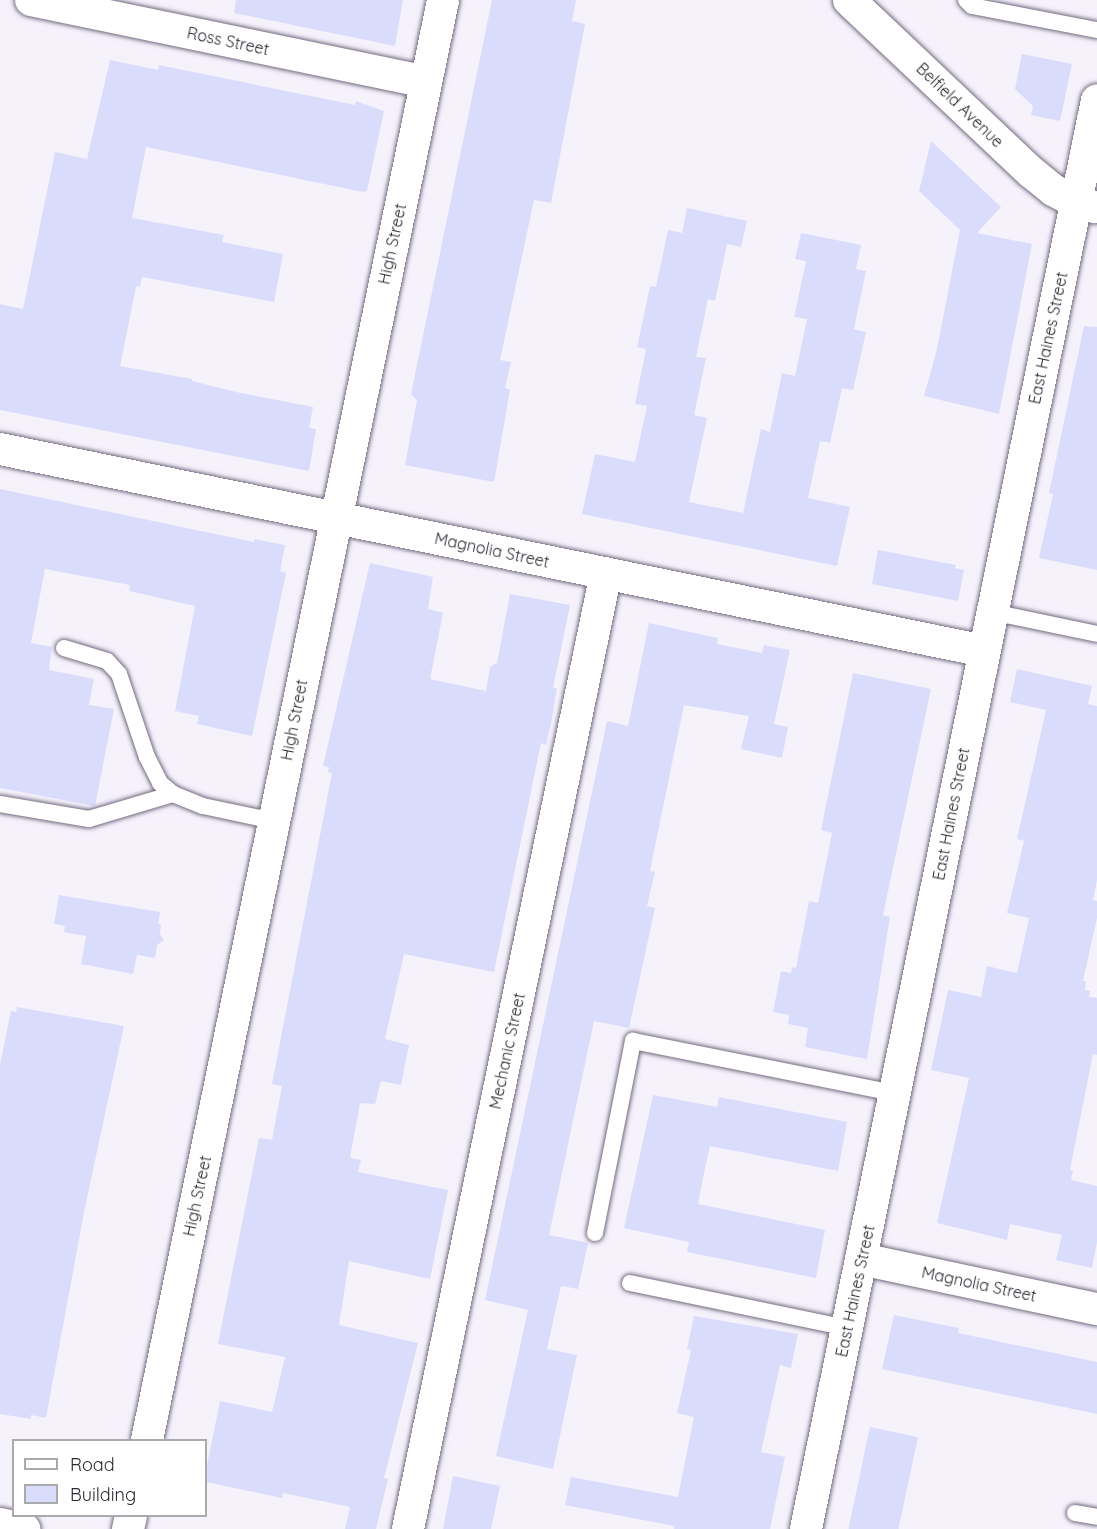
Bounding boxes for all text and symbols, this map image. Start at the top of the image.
street label: Ross Street [185,23,271,59]
street label: Belfield Avenue [912,59,1008,151]
street label: High Street [374,202,410,286]
street label: East Haines Street [1025,270,1071,406]
street label: Magnolia Street [433,528,551,572]
street label: High Street [277,678,311,762]
street label: East Haines Street [929,746,973,882]
street label: Mechanic Street [485,991,529,1111]
street label: High Street [179,1154,215,1238]
street label: East Haines Street [832,1223,878,1359]
street label: Magnolia Street [920,1262,1038,1306]
legend [12,1439,207,1517]
text: Road [70,1453,115,1476]
text: Building [70,1483,136,1506]

